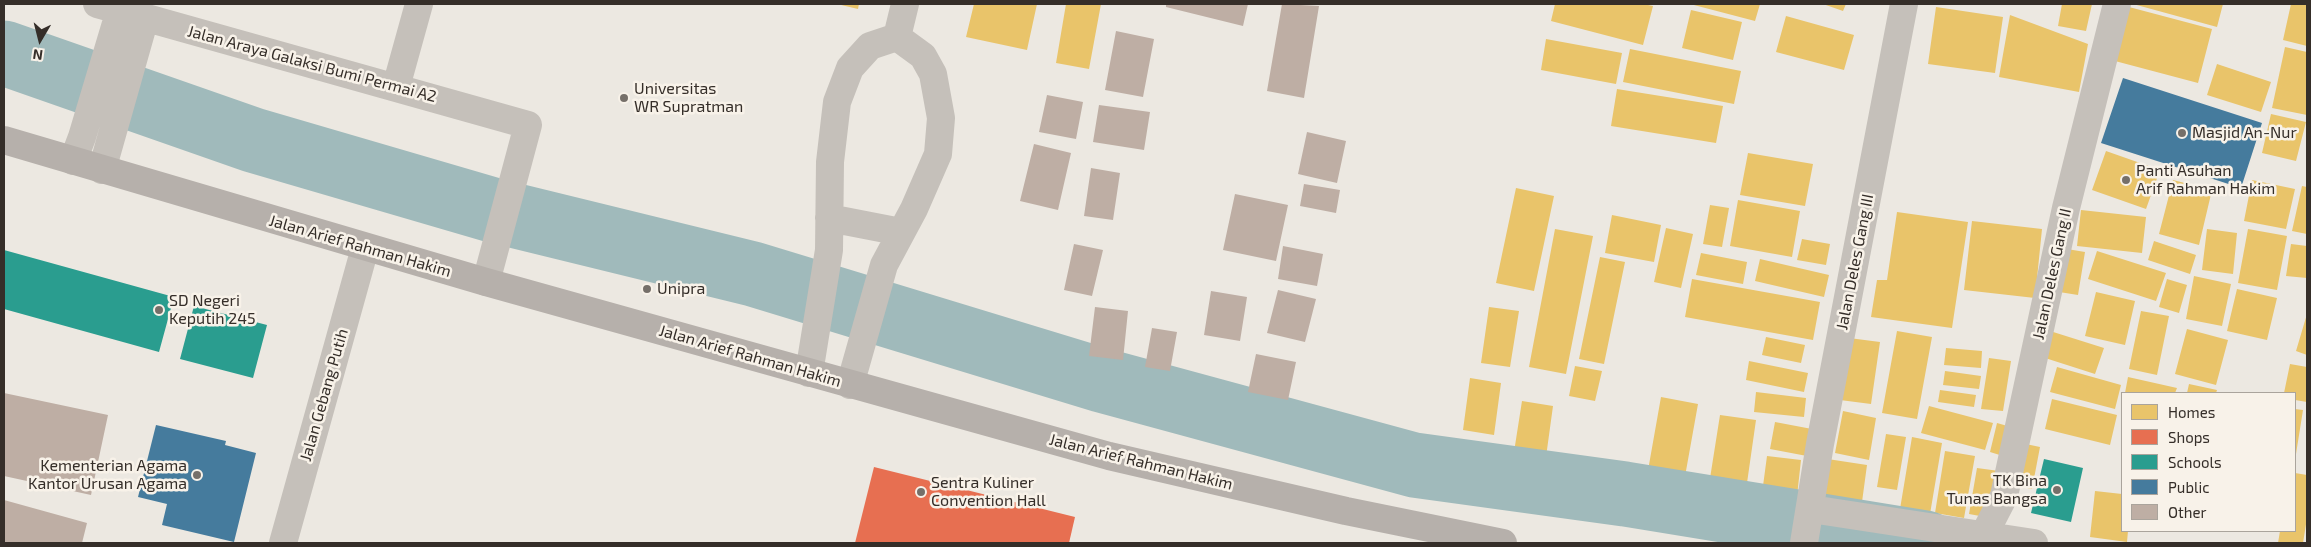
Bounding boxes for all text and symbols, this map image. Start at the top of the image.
north arrow [15,15,65,65]
street label: Jalan Araya Galaksi Bumi Permai A2 [185,21,439,107]
text: N [32,46,44,64]
place label: Universitas WR Supratman [634,79,743,117]
marker: Universitas WR Supratman [618,92,630,104]
place label: Masjid An-Nur [2192,123,2297,143]
marker: Masjid An-Nur [2176,127,2188,139]
place label: Panti Asuhan Arif Rahman Hakim [2136,161,2275,199]
marker: Panti Asuhan Arif Rahman Hakim [2120,174,2132,186]
street label: Jalan Deles Gang III [1832,192,1878,332]
street label: Jalan Deles Gang II [2029,207,2075,341]
street label: Jalan Arief Rahman Hakim [267,211,453,281]
place label: Unipra [657,279,705,299]
marker: Unipra [641,283,653,295]
place label: SD Negeri Keputih 245 [169,291,256,329]
marker: SD Negeri Keputih 245 [153,304,165,316]
street label: Jalan Arief Rahman Hakim [657,321,843,391]
street label: Jalan Gebang Putih [296,327,352,463]
legend [2121,392,2296,532]
text: Homes [2168,403,2215,421]
text: Shops [2168,428,2210,446]
street label: Jalan Arief Rahman Hakim [1047,430,1235,494]
text: Schools [2168,453,2222,471]
place label: Kementerian Agama Kantor Urusan Agama [28,456,187,494]
marker: Kementerian Agama Kantor Urusan Agama [191,469,203,481]
place label: TK Bina Tunas Bangsa [1946,471,2047,509]
place label: Sentra Kuliner Convention Hall [931,473,1046,511]
text: Public [2168,478,2209,496]
marker: TK Bina Tunas Bangsa [2051,484,2063,496]
marker: Sentra Kuliner Convention Hall [915,486,927,498]
text: Other [2168,503,2207,521]

